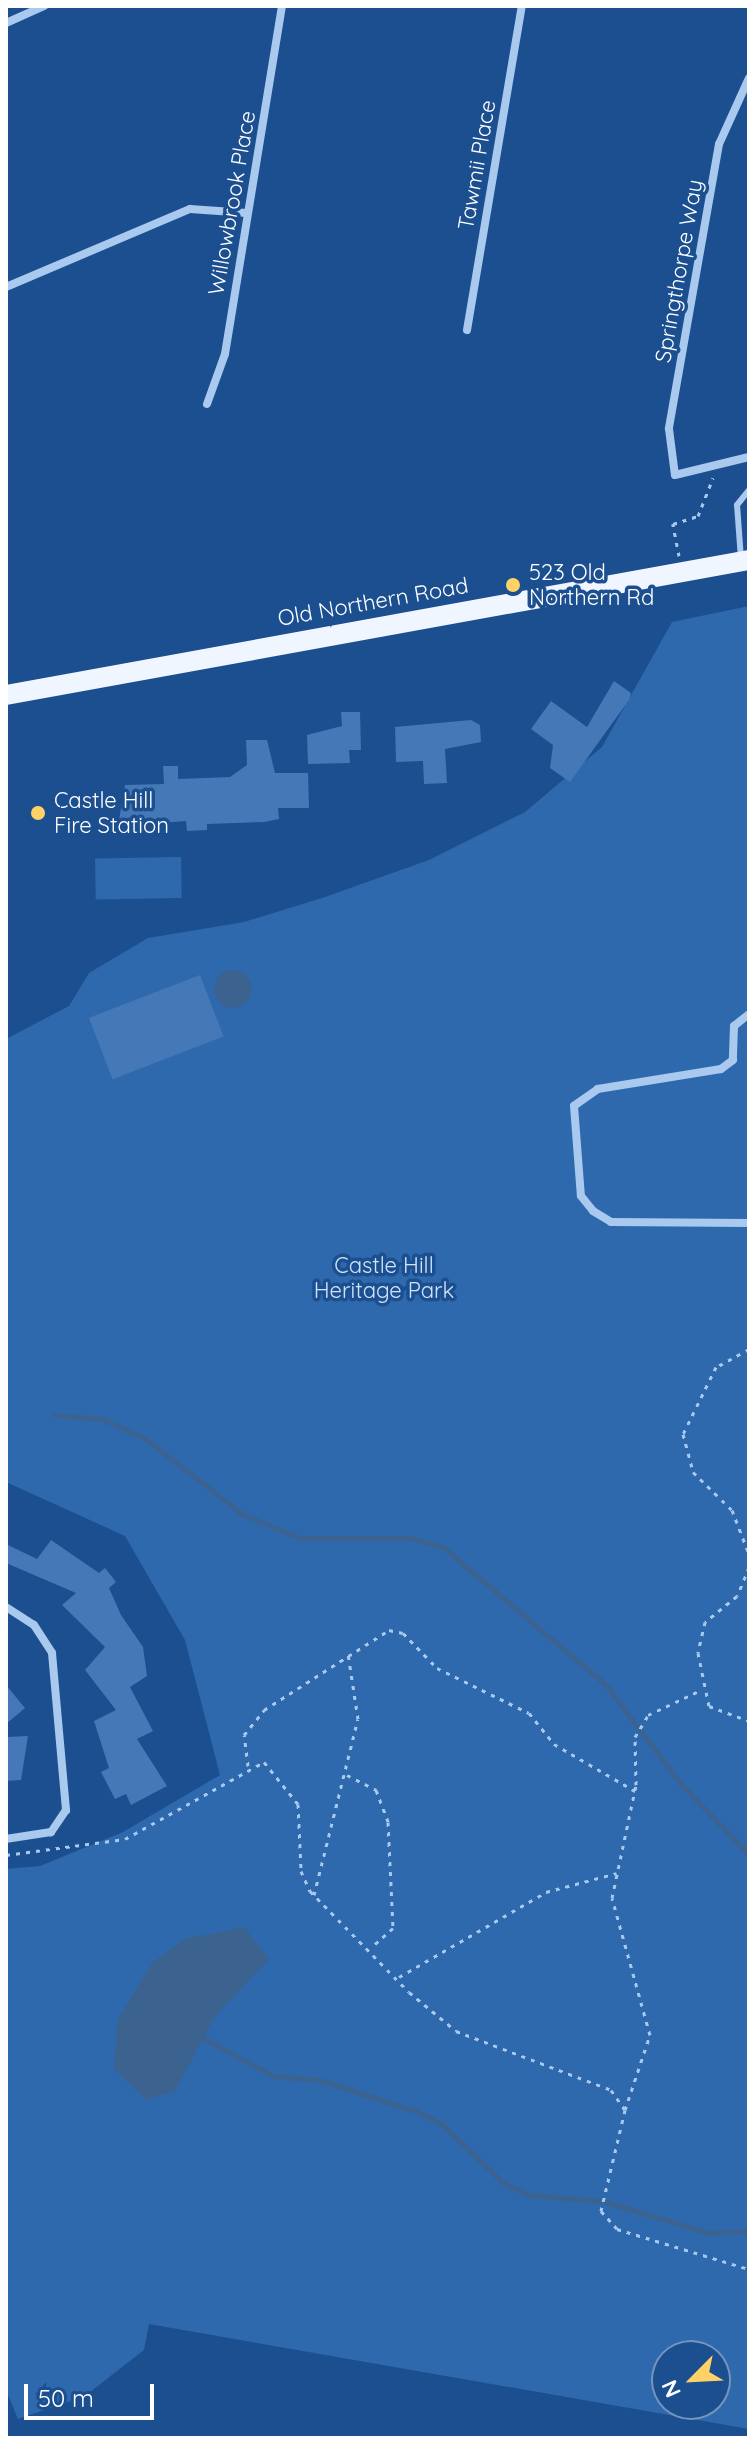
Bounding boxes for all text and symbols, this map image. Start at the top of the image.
street label: Tawmii Place [453,98,501,232]
street label: Willowbrook Place [203,109,261,297]
street label: Springthorpe Way [650,177,708,365]
place label: 523 Old Northern Rd [529,559,654,610]
street label: Old Northern Road [276,572,470,632]
marker: 523 Old Northern Rd [504,576,522,594]
place label: Castle Hill Fire Station [54,787,169,838]
marker: Castle Hill Fire Station [29,804,47,822]
park label: Castle Hill Heritage Park [314,1252,454,1304]
north arrow [651,2340,731,2420]
scale bar [28,2368,158,2418]
text: N [655,2376,687,2402]
text: 50 m [38,2383,94,2413]

